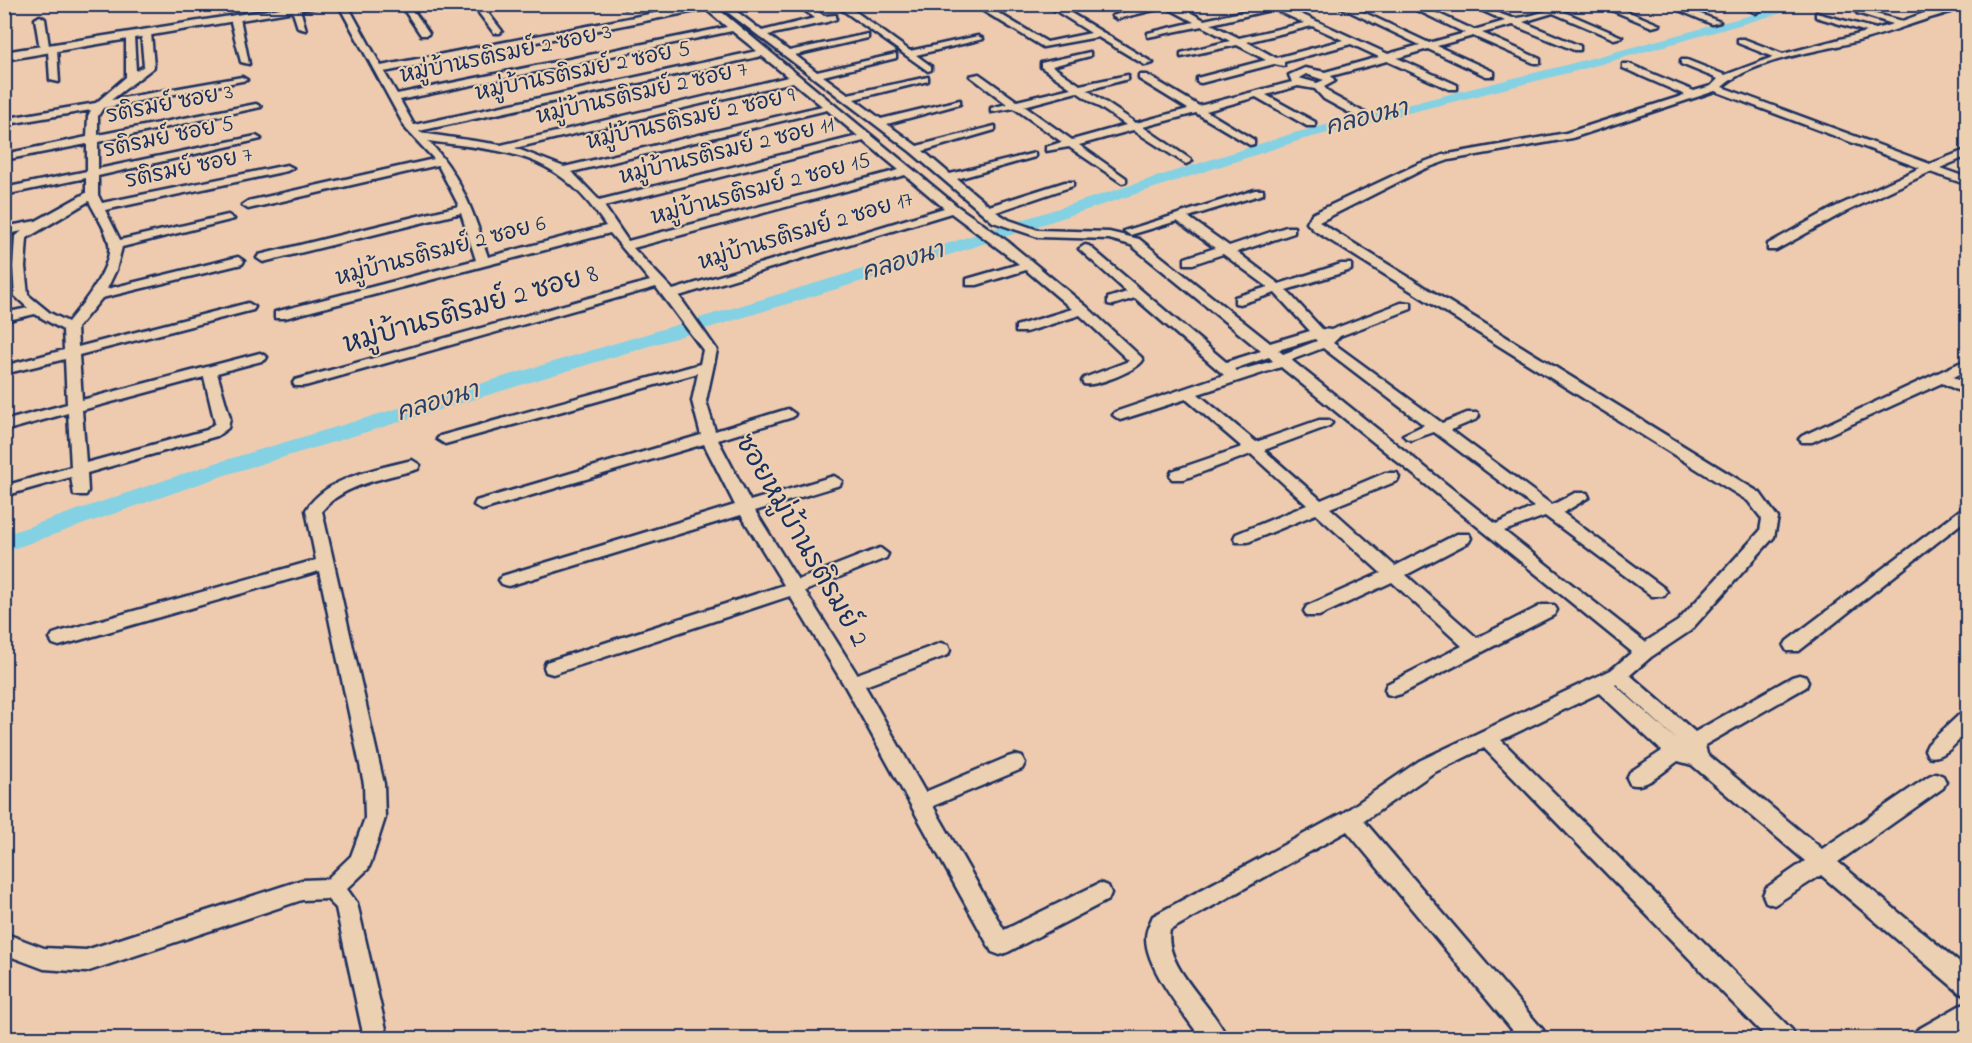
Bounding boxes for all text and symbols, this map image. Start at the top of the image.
street label: หมู่บ้านรติรมย์ 2 ซอย 3 [397,16,615,93]
street label: หมู่บ้านรติรมย์ 2 ซอย 5 [472,33,694,110]
street label: หมู่บ้านรติรมย์ 2 ซอย 7 [533,53,751,134]
street label: รติรมย์ ซอย 3 [103,76,236,133]
street label: หมู่บ้านรติรมย์ 2 ซอย 9 [583,79,799,160]
water label: คลองนา [1322,91,1414,146]
street label: รติรมย์ ซอย 5 [101,108,237,167]
street label: หมู่บ้านรติรมย์ 2 ซอย 11 [616,109,838,194]
street label: รติรมย์ ซอย 7 [122,139,255,198]
street label: หมู่บ้านรติรมย์ 2 ซอย 15 [647,144,874,235]
street label: หมู่บ้านรติรมย์ 2 ซอย 17 [694,183,917,280]
street label: หมู่บ้านรติรมย์ 2 ซอย 6 [332,207,550,295]
water label: คลองนา [858,233,950,292]
street label: หมู่บ้านรติรมย์ 2 ซอย 8 [339,254,603,365]
water label: คลองนา [393,373,485,432]
street label: ซอยหมู่บ้านรติรมย์ 2 [724,427,879,655]

